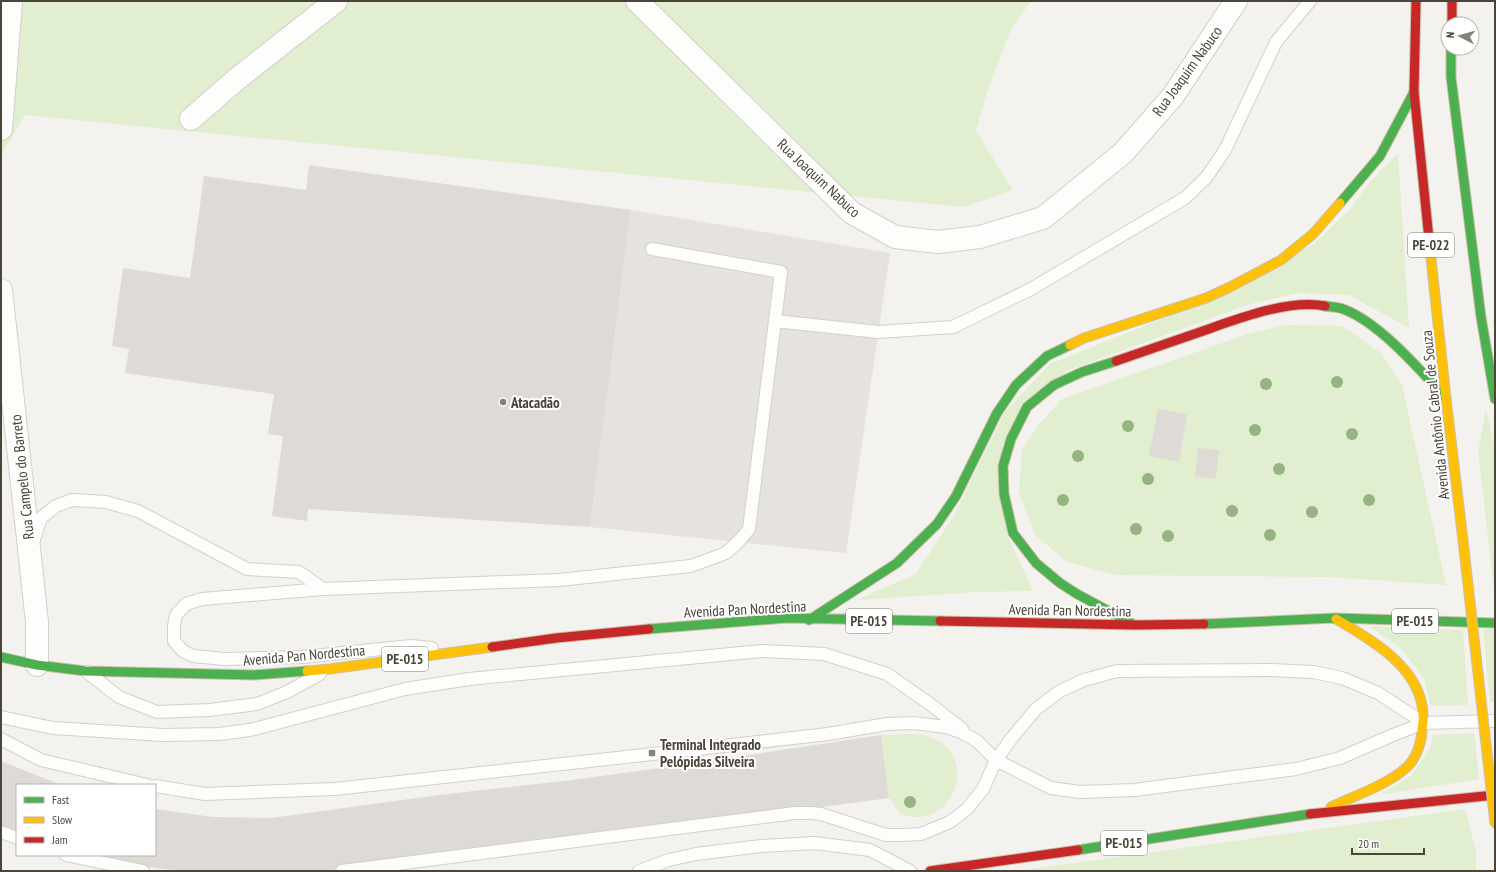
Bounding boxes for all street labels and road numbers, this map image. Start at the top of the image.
street label: Rua Joaquim Nabuco [1148,22,1226,120]
street label: Rua Joaquim Nabuco [773,135,865,221]
road number: PE-022 [1408,233,1454,257]
street label: Avenida Antônio Cabral de Souza [1417,329,1453,501]
street label: Rua Campelo do Barreto [6,414,38,540]
street label: Avenida Pan Nordestina [683,596,807,622]
street label: Avenida Pan Nordestina [1009,599,1131,621]
road number: PE-015 [846,609,892,633]
road number: PE-015 [1392,609,1438,633]
street label: Avenida Pan Nordestina [242,640,366,670]
road number: PE-015 [382,647,428,671]
road number: PE-015 [1101,831,1147,855]

